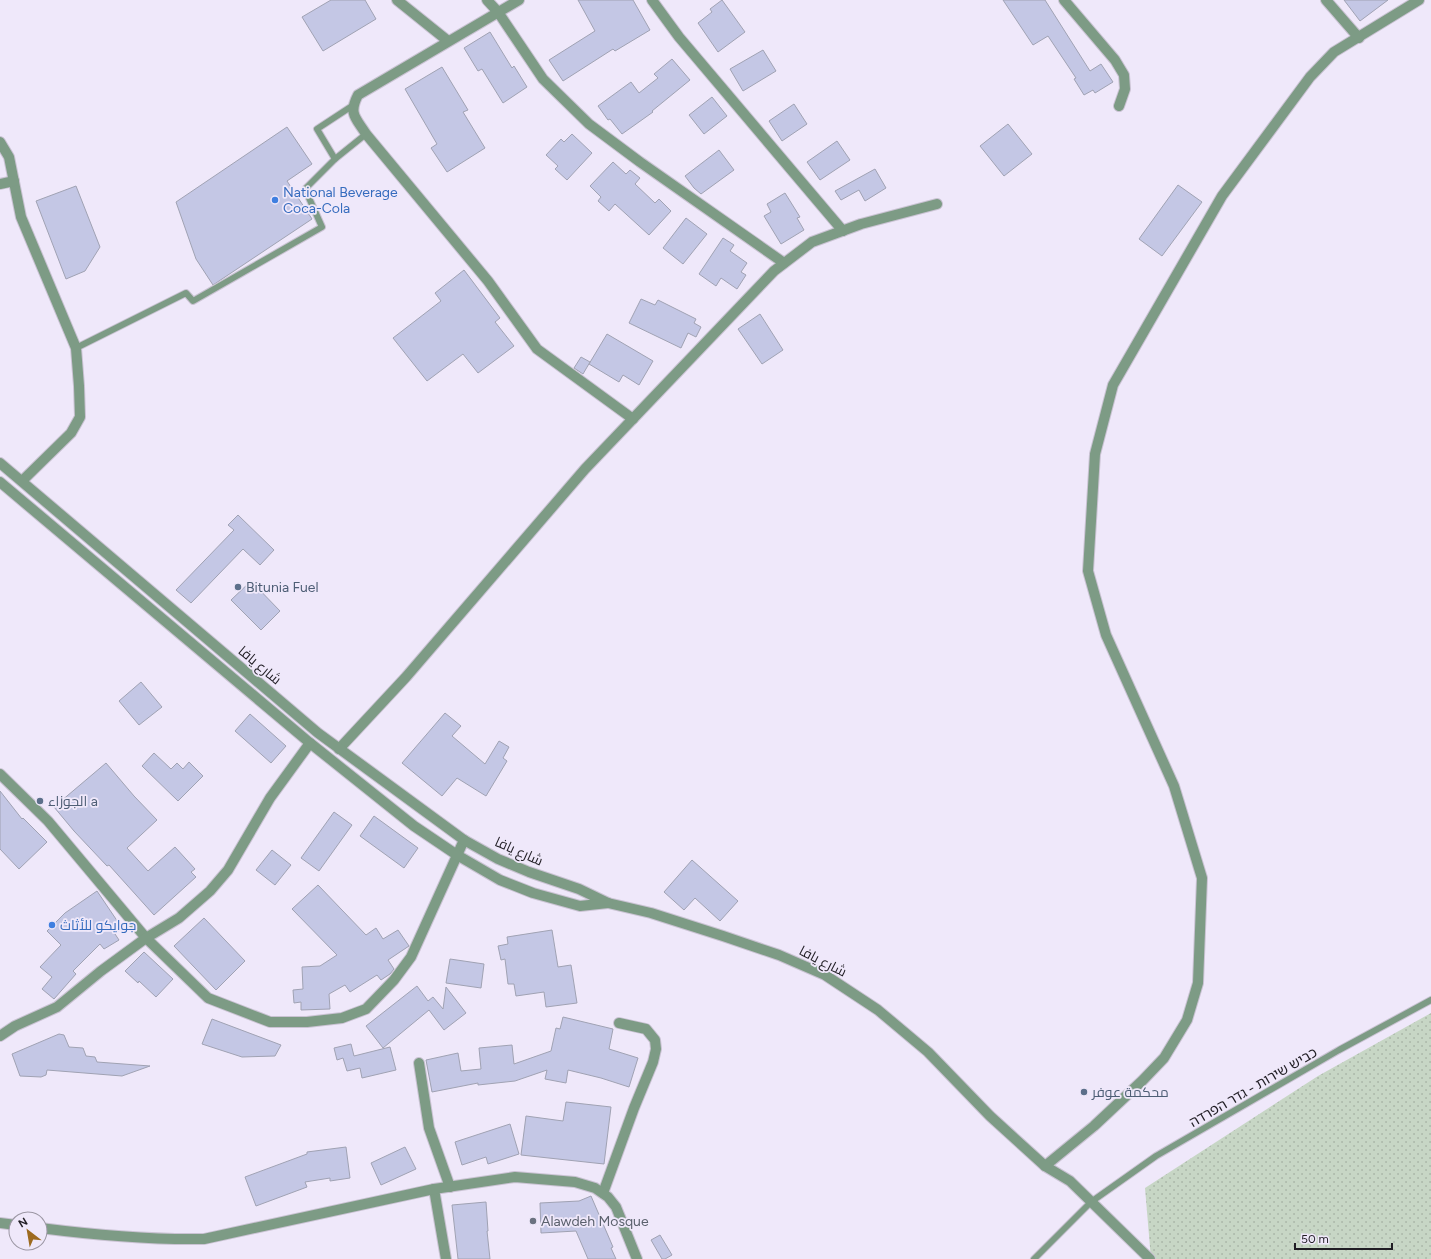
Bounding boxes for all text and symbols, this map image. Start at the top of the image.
place label: National Beverage Coca-Cola [283,184,398,217]
marker: National Beverage Coca-Cola [270,195,280,205]
place label: Bitunia Fuel [246,579,319,596]
marker: Bitunia Fuel [233,582,243,592]
street label: شارع يافا [235,642,285,688]
place label: الجوزاء a [48,793,98,810]
marker: الجوزاء a [35,796,45,806]
street label: شارع يافا [492,833,546,870]
place label: جوايكو للأثاث [60,917,136,934]
marker: جوايكو للأثاث [47,920,57,930]
street label: شارع يافا [796,942,849,981]
street label: כביש שירות - גדר הפרדה [1186,1044,1320,1131]
place label: محكمة عوفر [1091,1084,1169,1101]
marker: محكمة عوفر [1079,1087,1089,1097]
north arrow [8,1211,48,1251]
place label: Alawdeh Mosque [541,1213,649,1230]
text: N [16,1215,30,1231]
marker: Alawdeh Mosque [528,1216,538,1226]
scale bar [1295,1225,1392,1251]
text: 50 m [1301,1232,1329,1246]

